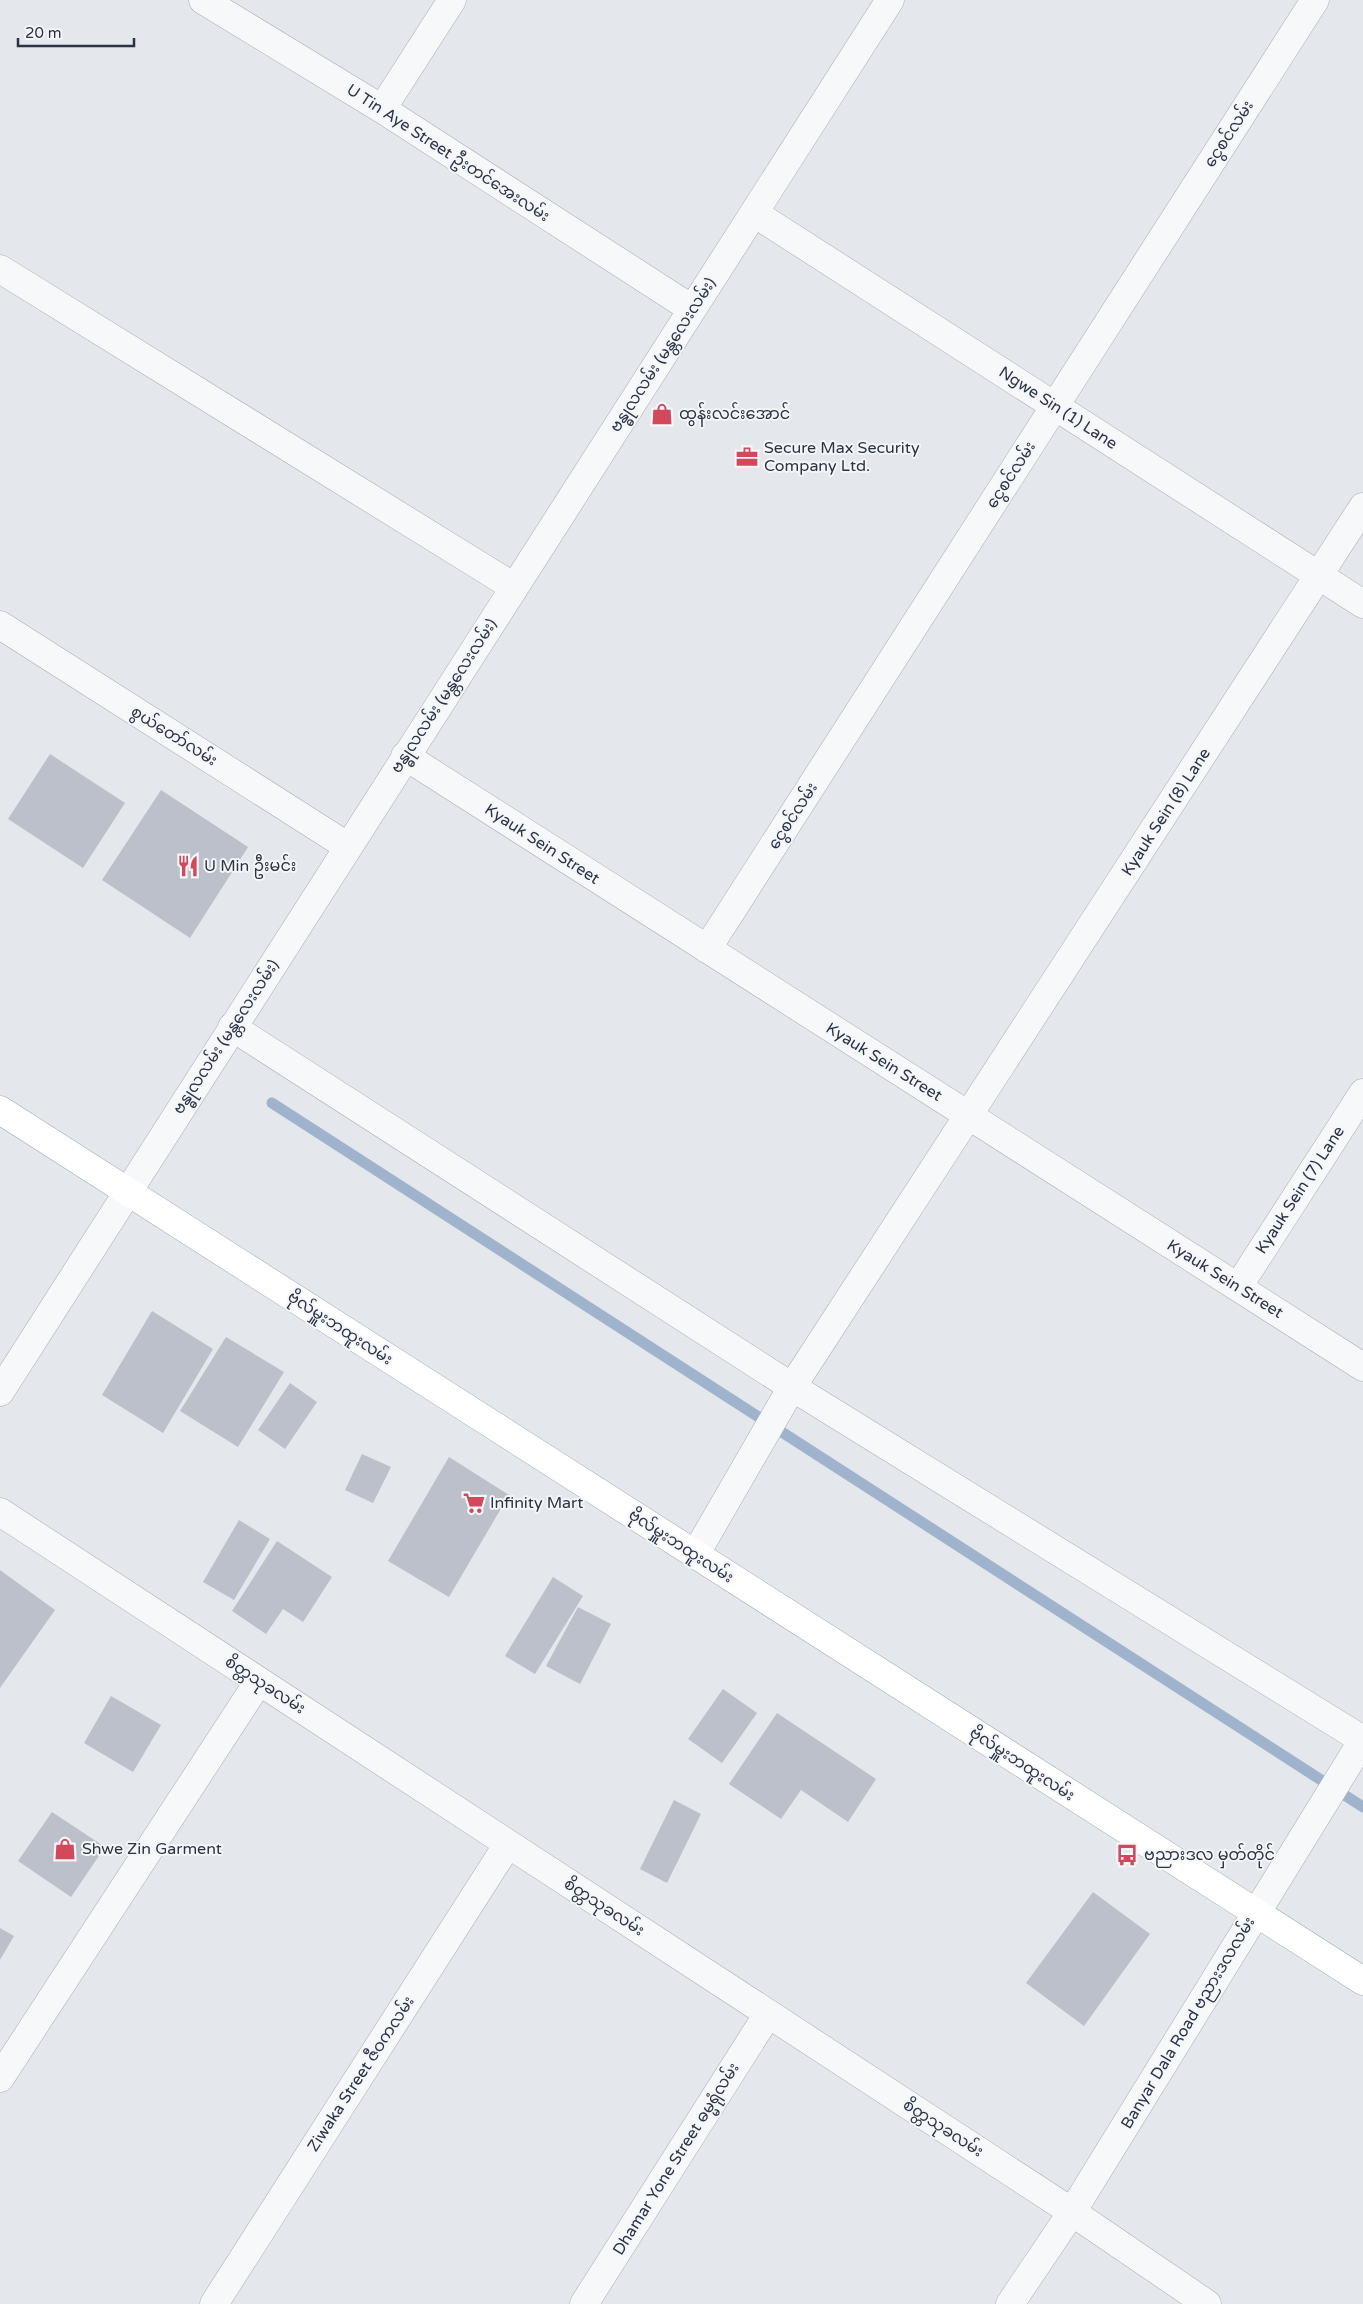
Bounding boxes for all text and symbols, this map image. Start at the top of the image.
scale bar [18,15,134,47]
text: 20 m [25,24,62,42]
street label: U Tin Aye Street ဦးတင်အေးလမ်း [341,78,554,229]
street label: ငွေစင်လမ်း [1198,96,1261,173]
street label: ဗန္ဓုလလမ်း (မန္တလေးလမ်း) [604,273,723,438]
street label: Ngwe Sin (1) Lane [995,362,1121,454]
shop icon: ထွန်းလင်းအောင် [649,401,675,427]
place label: ထွန်းလင်းအောင် [679,402,790,427]
street label: ငွေစင်လမ်း [980,437,1043,514]
place label: Secure Max Security Company Ltd. [764,438,920,476]
office icon: Secure Max Security Company Ltd. [734,444,760,470]
street label: ဗန္ဓုလလမ်း (မန္တလေးလမ်း) [385,614,504,779]
street label: စွယ်တော်လမ်း [125,700,222,773]
street label: Kyauk Sein (8) Lane [1117,744,1215,880]
street label: ငွေစင်လမ်း [762,778,825,855]
street label: Kyauk Sein Street [481,799,603,889]
restaurant icon: U Min ဦးမင်း [175,853,201,879]
place label: U Min ဦးမင်း [204,854,296,879]
street label: ဗန္ဓုလလမ်း (မန္တလေးလမ်း) [167,955,286,1120]
street label: Kyauk Sein Street [822,1018,946,1106]
street label: Kyauk Sein (7) Lane [1251,1122,1349,1258]
street label: Kyauk Sein Street [1163,1235,1287,1323]
street label: ဗိုလ်မှူးဘထူးလမ်း [282,1285,397,1373]
supermarket icon: Infinity Mart [461,1490,487,1516]
place label: Infinity Mart [490,1493,583,1513]
street label: ဗိုလ်မှူးဘထူးလမ်း [623,1503,738,1591]
street label: စိတ္တသုခလမ်း [219,1650,310,1722]
street label: ဗိုလ်မှူးဘထူးလမ်း [964,1721,1079,1809]
shop icon: Shwe Zin Garment [52,1836,78,1862]
place label: Shwe Zin Garment [82,1839,222,1859]
bus stop icon: ဗညားဒလ မှတ်တိုင် [1114,1842,1140,1868]
place label: ဗညားဒလ မှတ်တိုင် [1144,1843,1275,1869]
street label: စိတ္တသုခလမ်း [558,1872,649,1944]
street label: Banyar Dala Road ဗညားဒလလမ်း [1115,1912,1262,2134]
street label: Ziwaka Street ဇီဝကလမ်း [302,1991,419,2156]
street label: Dhamar Yone Street ဓမ္မရုံလမ်း [607,2058,747,2261]
street label: စိတ္တသုခလမ်း [897,2093,988,2165]

